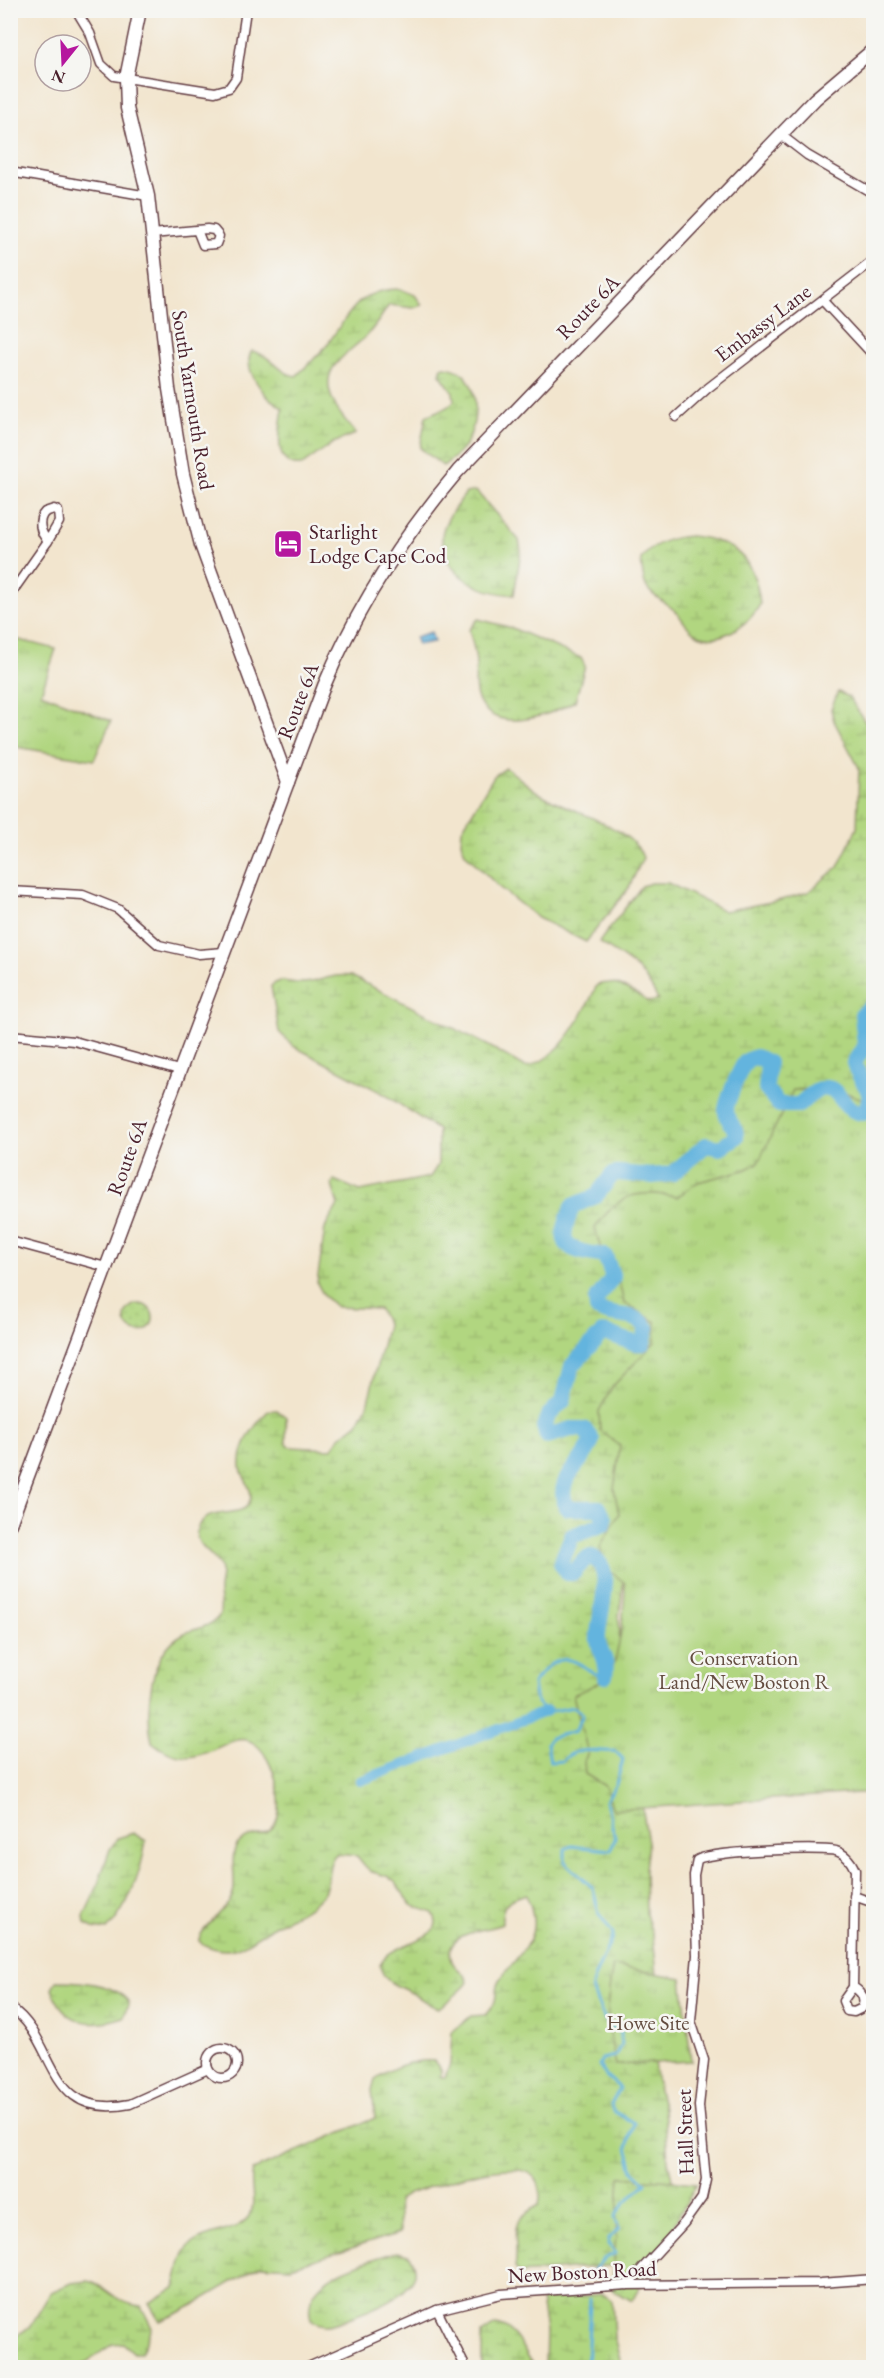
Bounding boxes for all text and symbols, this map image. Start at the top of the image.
north arrow [33,33,93,93]
text: N [49,65,68,89]
street label: Route 6A [550,268,625,345]
street label: Embassy Lane [709,278,816,368]
street label: South Yarmouth Road [166,308,221,492]
place label: Starlight Lodge Cape Cod [309,518,447,569]
hotel icon: Starlight Lodge Cape Cod [272,528,304,560]
street label: Route 6A [271,658,325,743]
street label: Route 6A [100,1114,153,1199]
park label: Conservation Land/New Boston R [659,1644,830,1695]
park label: Howe Site [606,2009,690,2036]
street label: Hall Street [669,2088,699,2175]
street label: New Boston Road [507,2254,658,2289]

